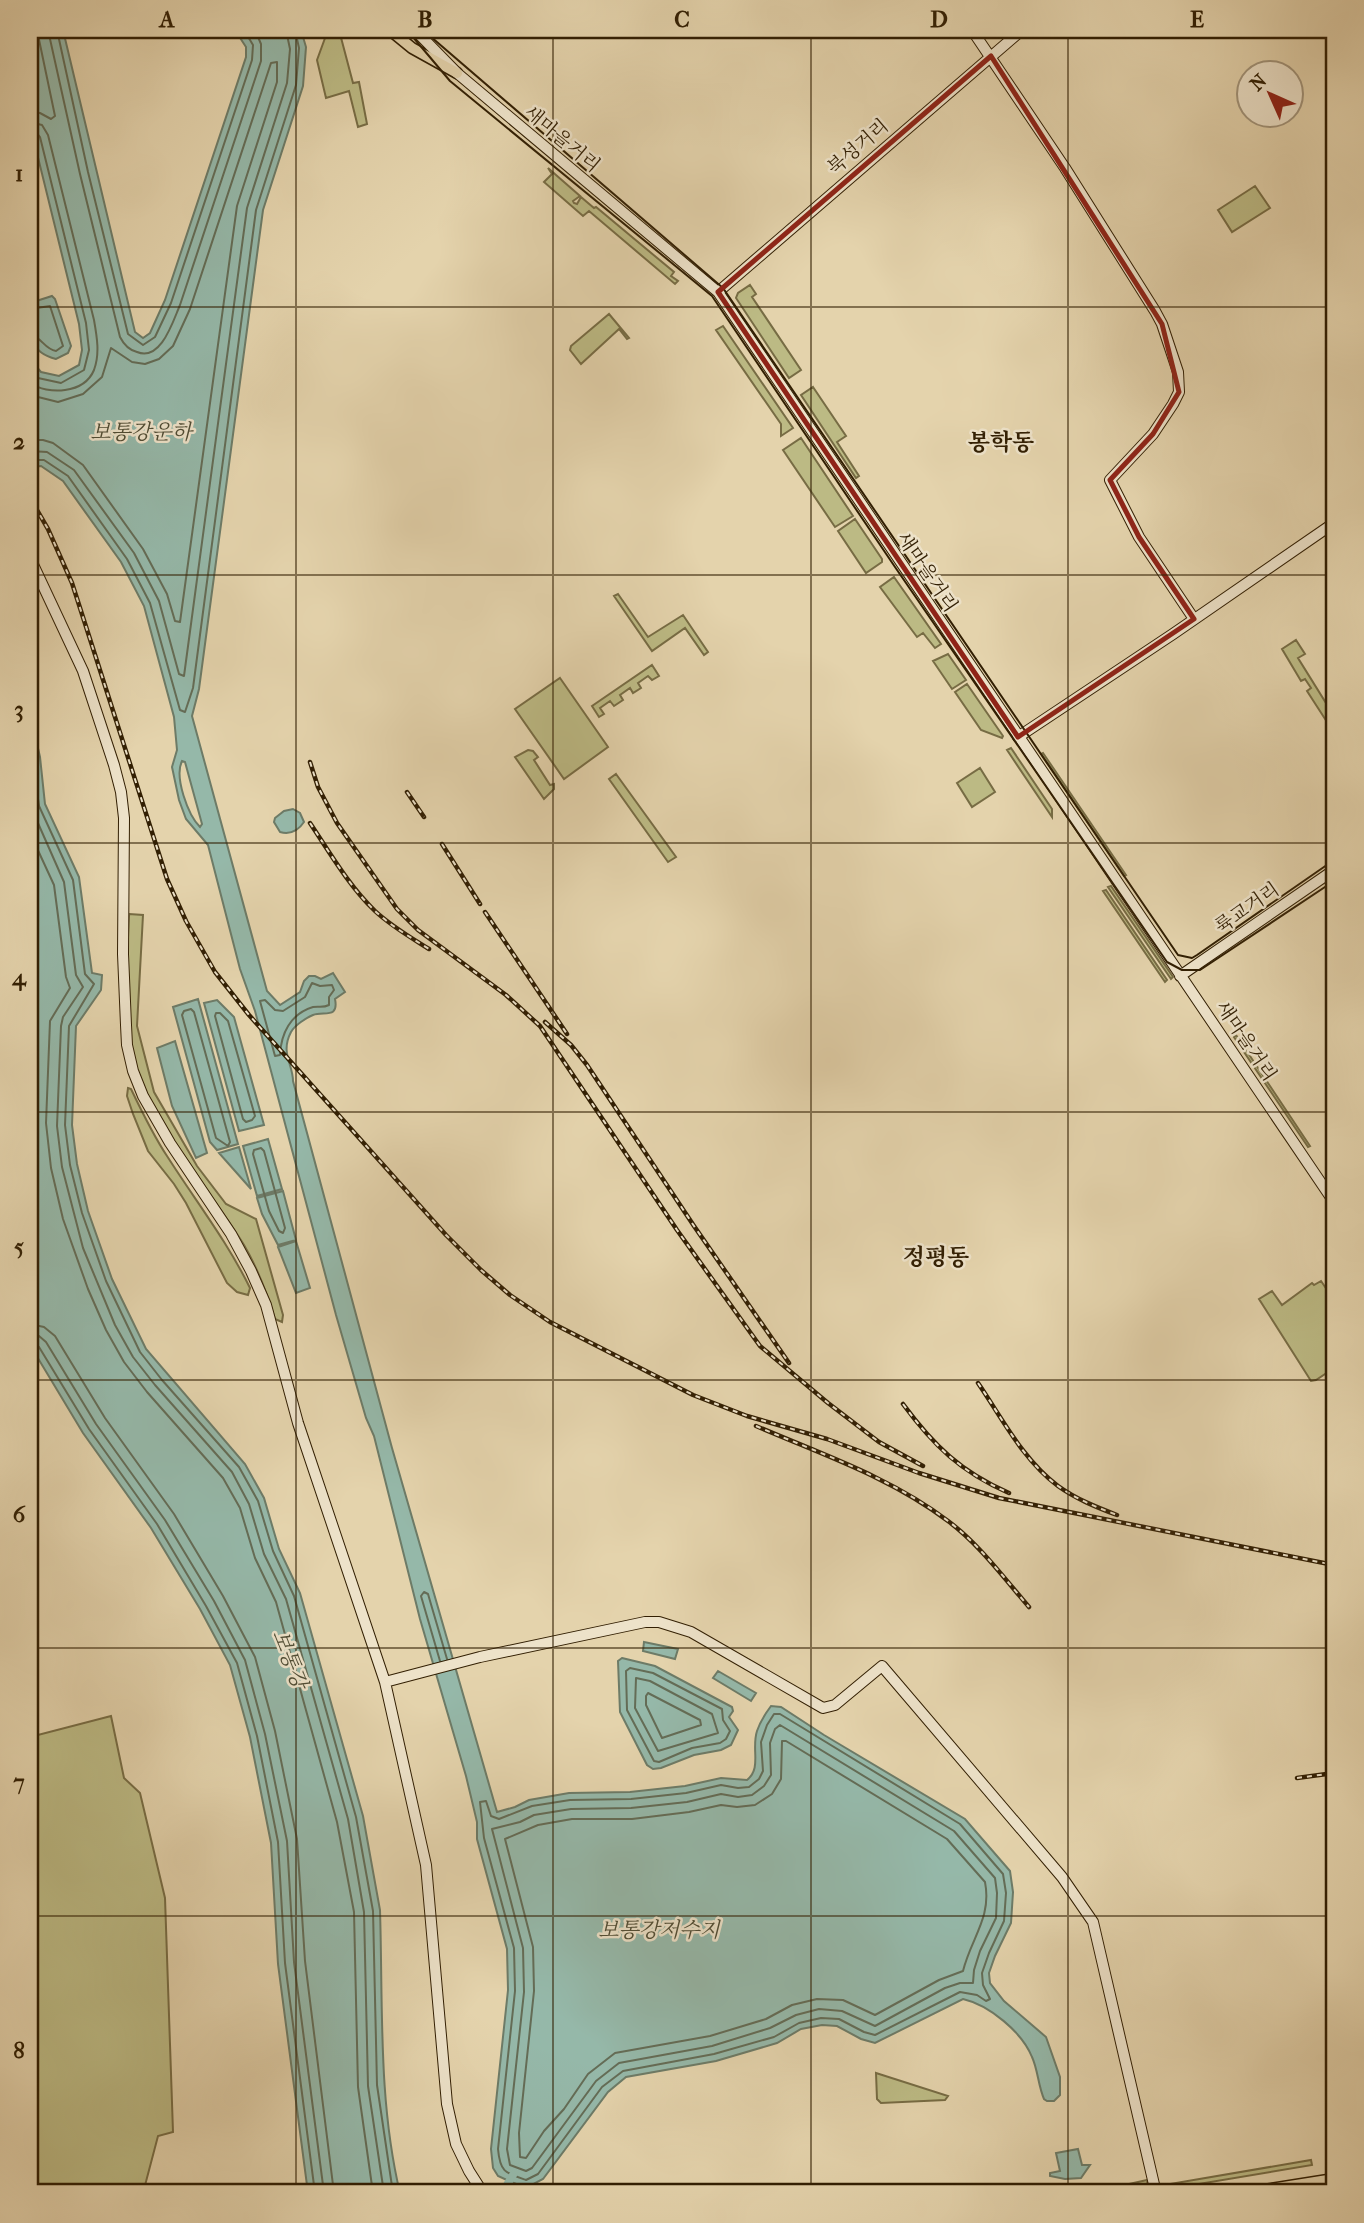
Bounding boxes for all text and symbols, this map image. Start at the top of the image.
text: A [158,6,176,33]
text: B [418,6,433,33]
text: C [674,6,690,33]
text: D [930,6,948,33]
text: E [1190,6,1204,33]
north arrow [1234,60,1304,130]
text: N [1246,69,1272,96]
street label: 새마을거리 [520,101,604,177]
street label: 북성거리 [823,115,893,179]
text: 1 [15,160,23,187]
water label: 보통강운하 [90,420,194,444]
text: 2 [13,428,25,455]
district label: 봉학동 [968,429,1034,456]
street label: 새마을거리 [892,528,962,616]
text: 3 [14,696,24,723]
street label: 륙교거리 [1211,878,1283,938]
text: 4 [11,964,27,991]
street label: 새마을거리 [1211,997,1281,1085]
text: 5 [14,1233,24,1260]
district label: 정평동 [903,1244,969,1271]
text: 6 [13,1501,26,1528]
water label: 보통강 [268,1626,313,1694]
text: 7 [12,1769,25,1796]
water label: 보통강저수지 [598,1918,722,1942]
text: 8 [13,2037,25,2064]

